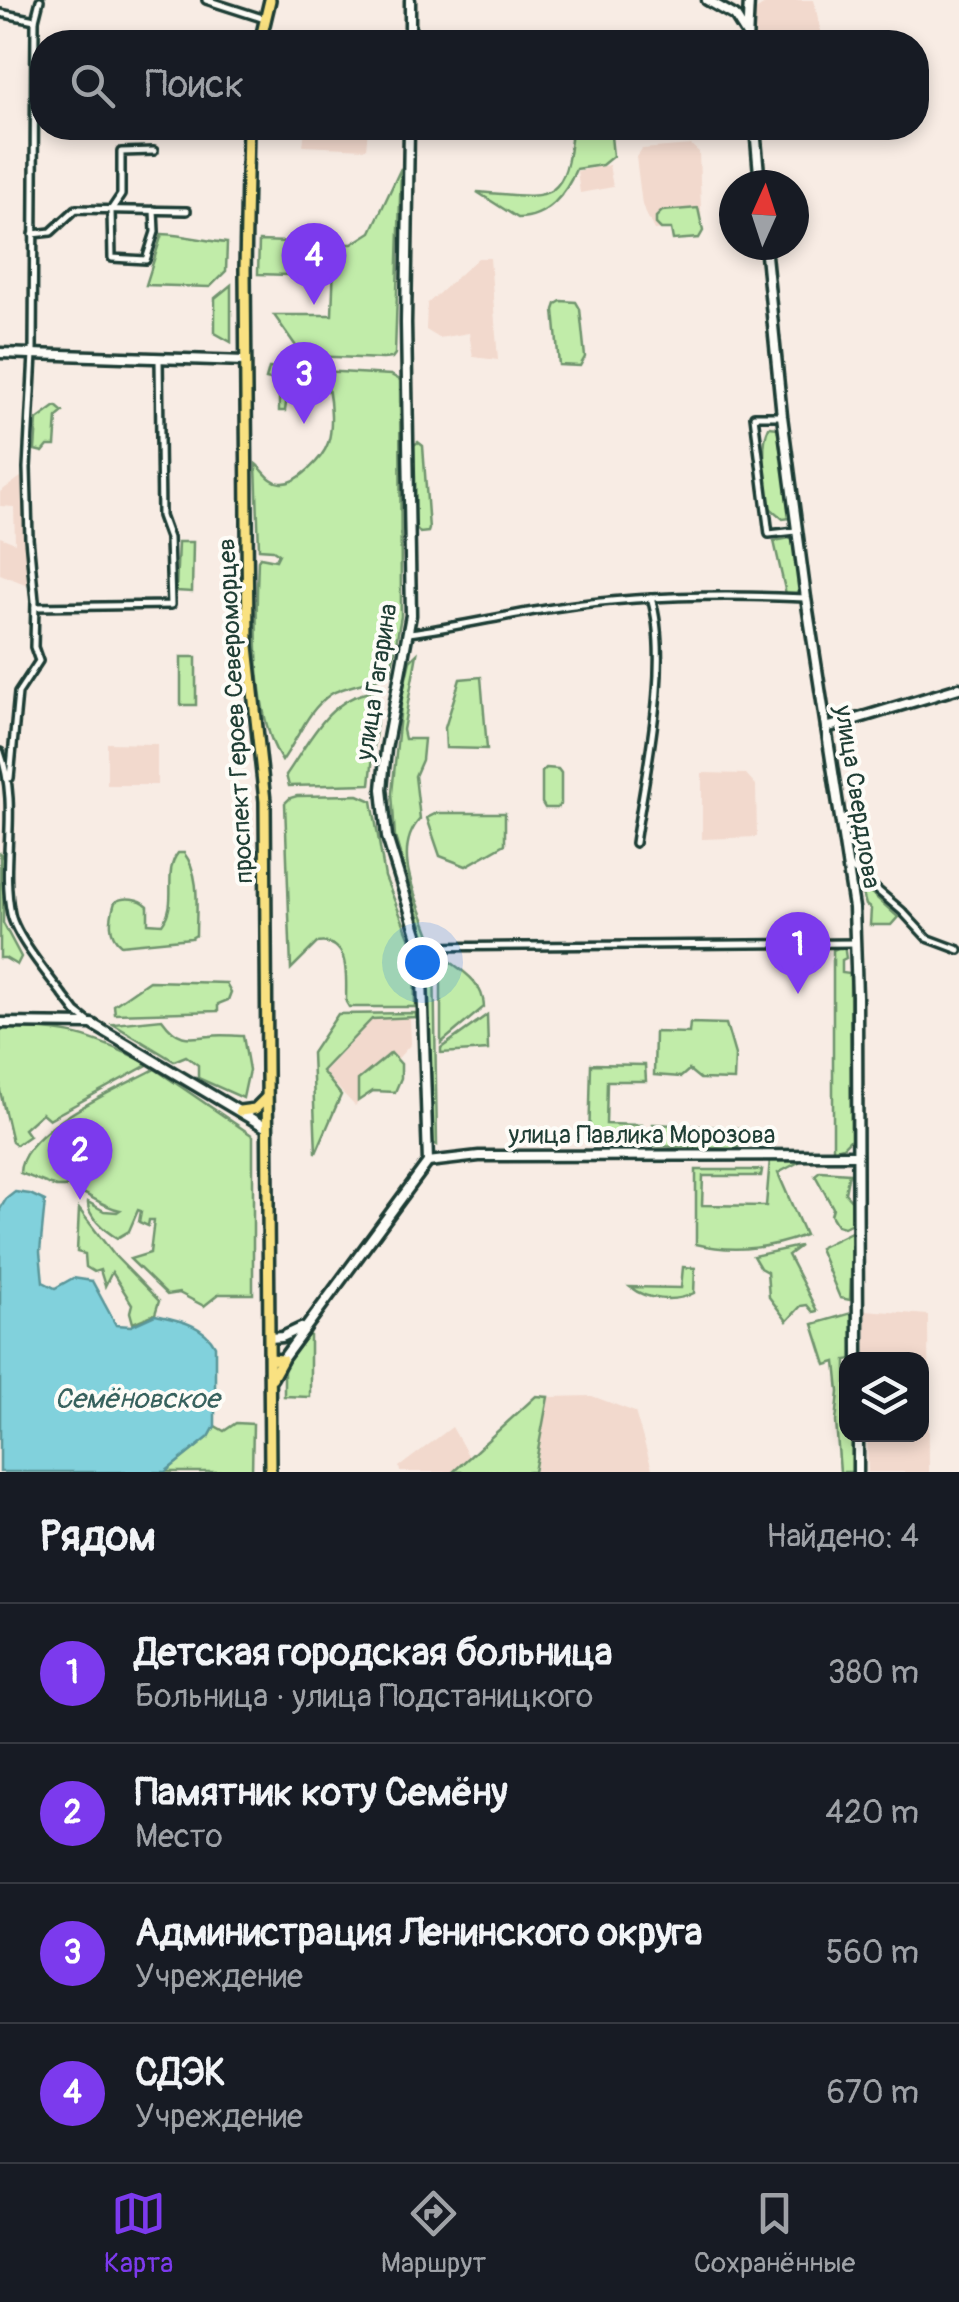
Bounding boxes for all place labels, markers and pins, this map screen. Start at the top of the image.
pin: 4 [282,222,346,305]
pin: 3 [272,342,336,424]
pin: 1 [766,912,830,994]
pin: 2 [48,1118,112,1200]

